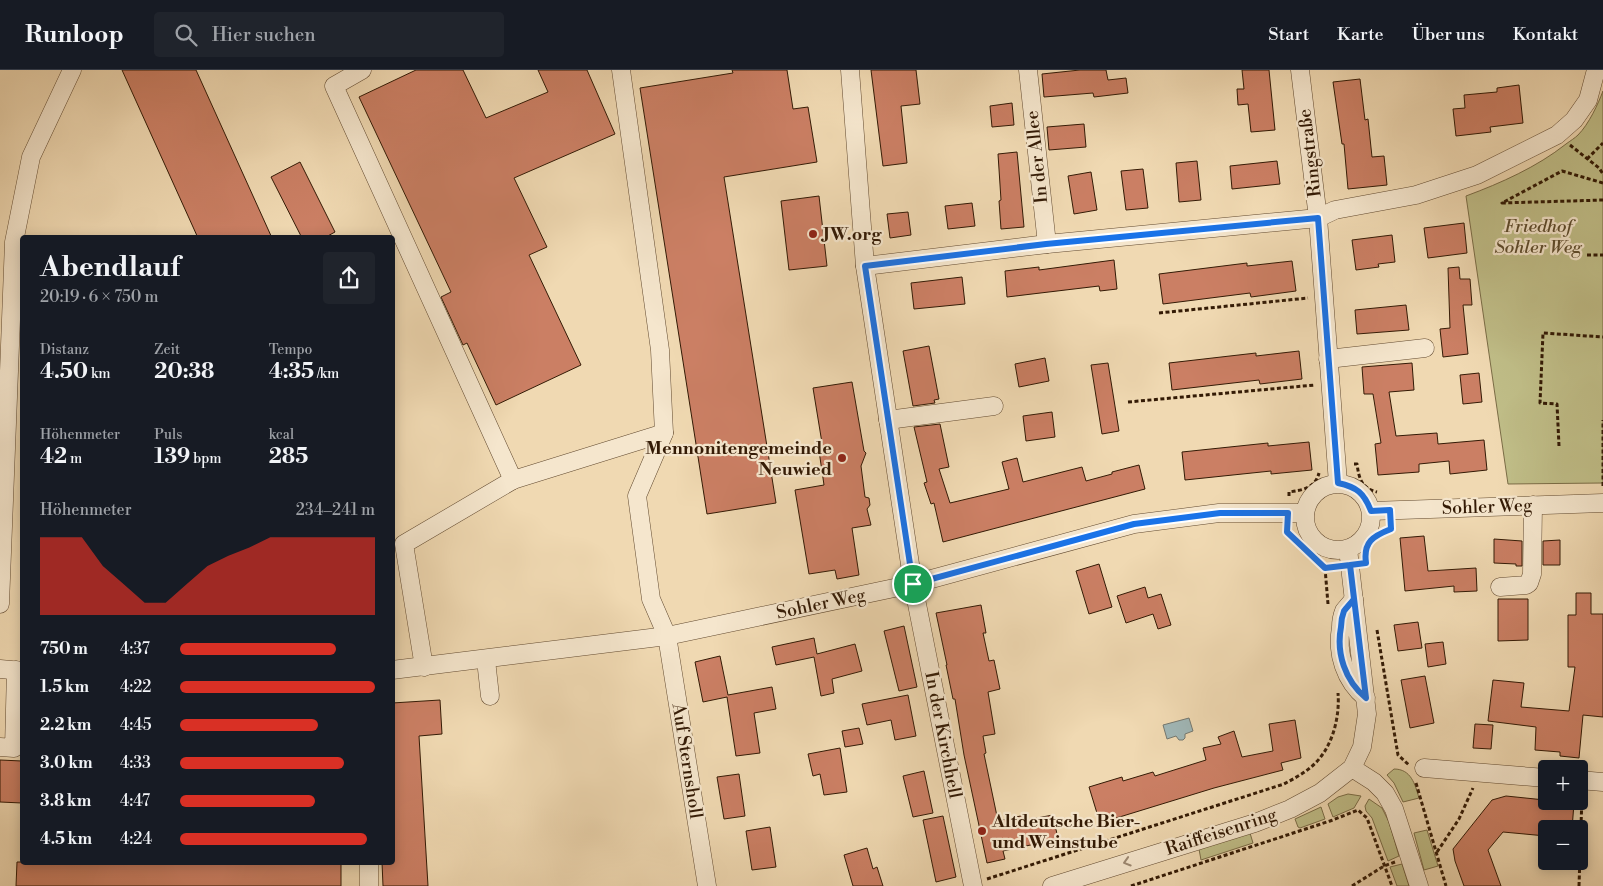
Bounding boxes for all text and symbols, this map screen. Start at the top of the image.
search box [154,12,504,57]
text: Runloop [25,20,124,50]
icon: search [172,21,200,49]
text: Hier suchen [212,23,316,47]
text: Start [1268,23,1309,46]
text: Karte [1337,23,1384,46]
text: Über uns [1412,23,1485,46]
text: Kontakt [1513,23,1578,46]
street label: Ringstraße [1293,108,1327,198]
street label: In der Allee [1021,109,1053,205]
park label: Friedhof Sohler Weg [1494,215,1582,259]
place label: JW.org [820,223,882,246]
marker: JW.org [807,228,819,240]
text: Abendlauf [40,250,180,285]
button: share [323,252,375,304]
text: 20:19 · 6 × 750 m [40,287,159,307]
text: Distanz [40,341,89,359]
text: Zeit [154,341,180,359]
text: Tempo [269,341,312,359]
text: 4.50 [40,359,88,385]
text: 20:38 [154,359,215,385]
text: 4:35 [269,359,314,385]
text: km [88,365,111,383]
text: /km [314,365,339,383]
text: Höhenmeter [40,426,120,444]
text: Puls [154,426,182,444]
text: kcal [269,426,294,444]
place label: Mennonitengemeinde Neuwied [645,437,832,481]
text: 42 [40,444,67,470]
text: 139 [154,444,190,470]
text: 285 [269,444,308,470]
text: m [67,450,82,468]
text: bpm [190,450,222,468]
marker: Mennonitengemeinde Neuwied [836,452,848,464]
street label: Sohler Weg [1441,494,1533,520]
text: Höhenmeter [40,500,132,520]
text: 234–241 m [296,500,375,520]
pin [892,563,934,605]
icon: arrive [899,570,927,598]
street label: Sohler Weg [774,583,868,625]
text: 750 m [40,639,88,659]
text: 4:37 [120,639,150,659]
street label: In der Kirchhell [919,670,967,801]
text: 1.5 km [40,677,89,697]
text: 4:22 [120,677,151,697]
street label: Auf Sternsholl [666,701,708,821]
text: 2.2 km [40,715,91,735]
text: 4:45 [120,715,151,735]
text: 3.0 km [40,753,93,773]
text: 4:33 [120,753,151,773]
map controls [1538,760,1588,870]
button: + [1538,760,1588,810]
text: 3.8 km [40,791,91,811]
text: 4:47 [120,791,150,811]
street label: Raiffeisenring [1162,803,1280,861]
place label: Altdeutsche Bier- und Weinstube [991,810,1141,854]
button: − [1538,820,1588,870]
marker: Altdeutsche Bier- und Weinstube [976,825,988,837]
text: 4.5 km [40,829,92,849]
text: 4:24 [120,829,152,849]
one-way arrow [1123,857,1131,867]

